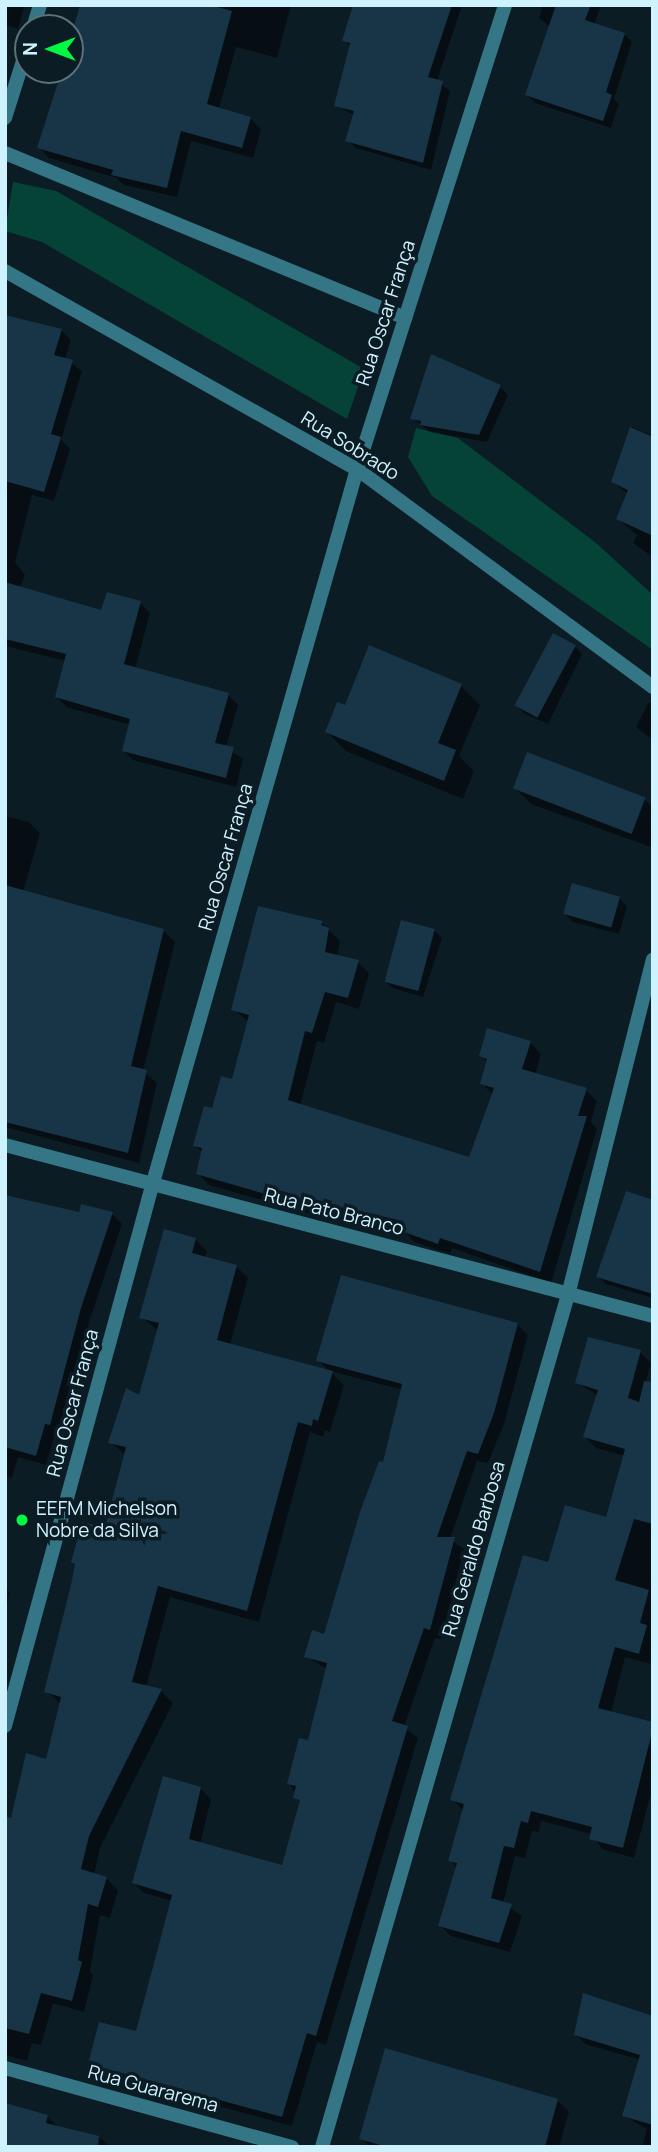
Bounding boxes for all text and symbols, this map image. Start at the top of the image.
north arrow [14,14,84,84]
text: N [17,42,43,56]
street label: Rua Oscar França [352,237,420,389]
street label: Rua Sobrado [297,407,403,485]
street label: Rua Oscar França [194,781,258,933]
street label: Rua Pato Branco [262,1184,406,1240]
street label: Rua Oscar França [42,1327,104,1479]
street label: Rua Geraldo Barbosa [438,1458,510,1640]
place label: EEFM Michelson Nobre da Silva [36,1498,177,1542]
marker: EEFM Michelson Nobre da Silva [14,1512,30,1528]
street label: Rua Guararema [85,2061,221,2117]

